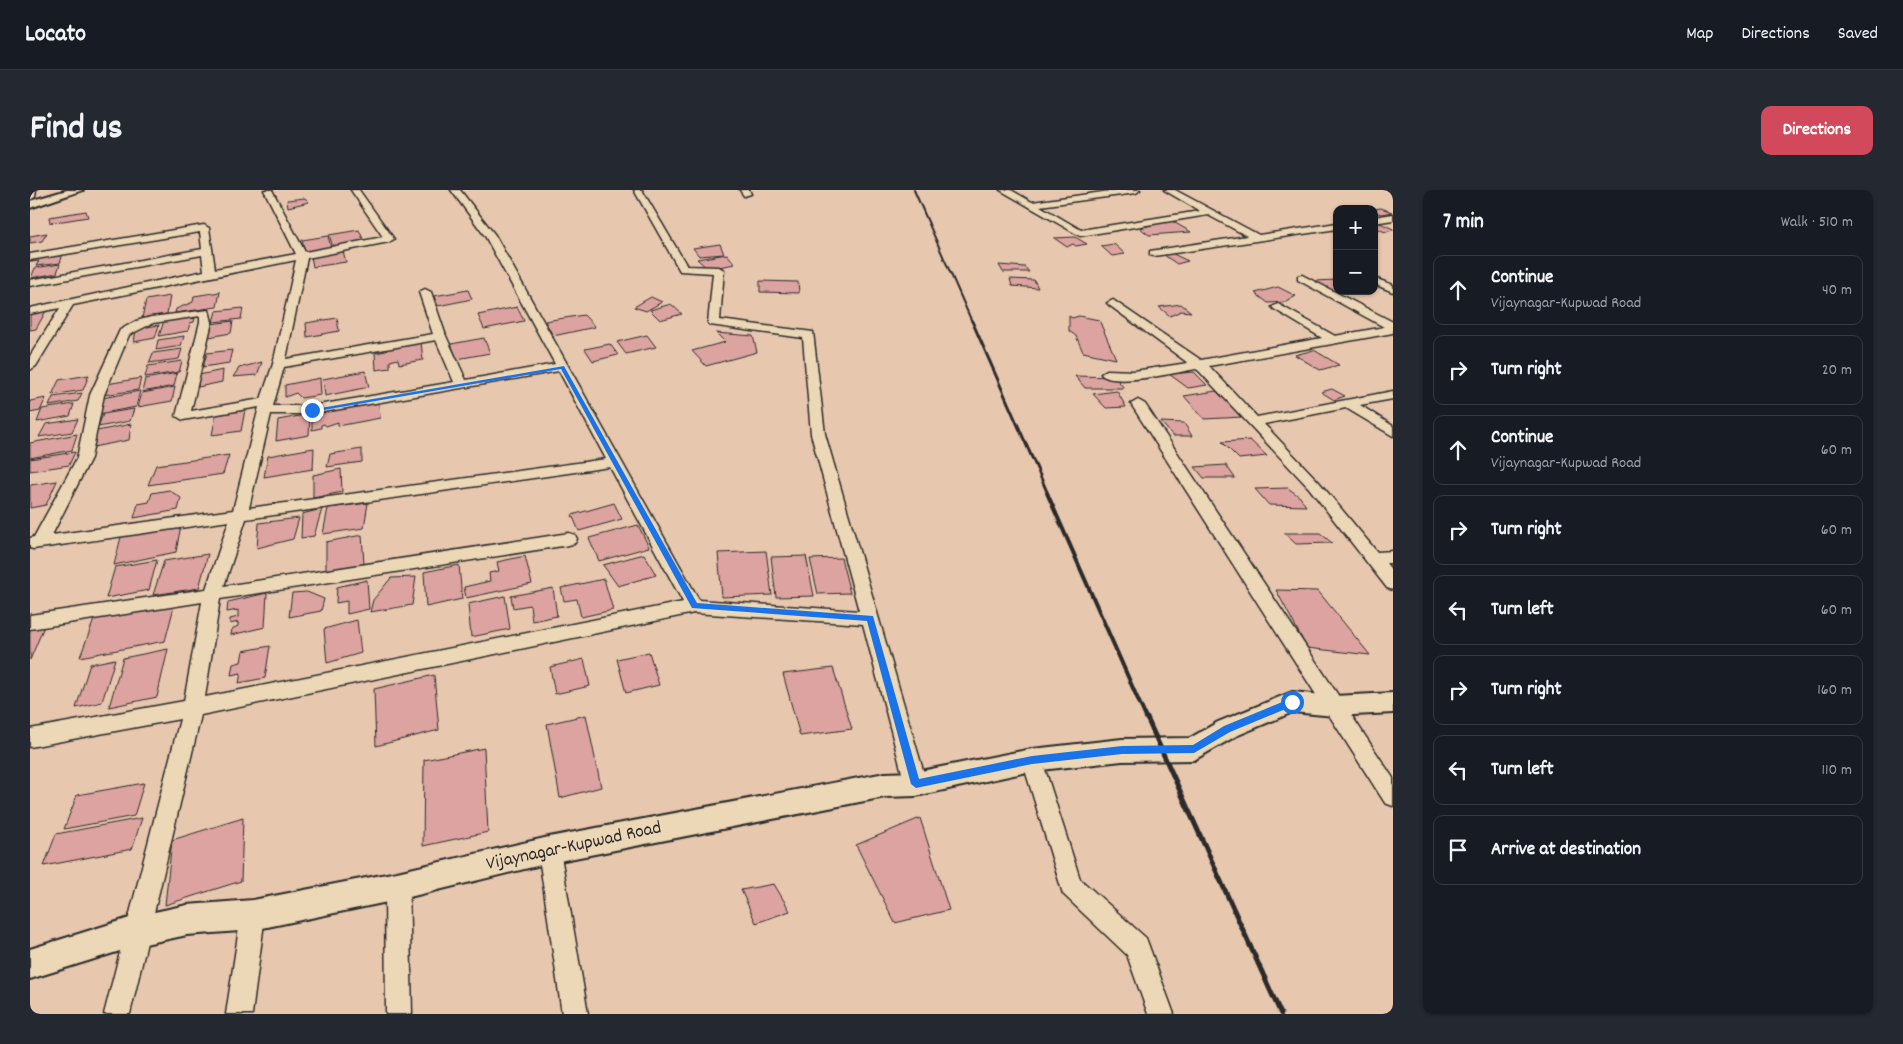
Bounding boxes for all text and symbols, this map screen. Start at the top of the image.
text: Locato [25,18,86,52]
text: Map [1686,22,1713,47]
text: Directions [1741,22,1810,47]
text: Saved [1838,22,1878,47]
text: Find us [30,105,122,155]
button: Directions [1761,106,1873,155]
map controls [1333,205,1378,295]
button: + [1333,205,1378,250]
text: 7 min [1443,208,1484,238]
text: Walk · 510 m [1781,211,1853,234]
button: − [1333,250,1378,295]
text: Continue [1491,265,1553,292]
icon: ahead [1444,276,1472,304]
text: 40 m [1822,279,1852,302]
text: Vijaynagar-Kupwad Road [1491,292,1641,315]
icon: right [1444,356,1472,384]
text: Turn right [1491,357,1562,384]
text: 20 m [1822,359,1852,382]
route end [301,399,324,422]
text: Continue [1491,425,1553,452]
icon: ahead [1444,436,1472,464]
text: 60 m [1821,439,1852,462]
text: Vijaynagar-Kupwad Road [1491,452,1641,475]
icon: right [1444,516,1472,544]
text: Turn right [1491,517,1562,544]
text: 60 m [1821,519,1852,542]
icon: left [1444,596,1472,624]
text: Turn left [1491,597,1554,624]
text: 60 m [1821,599,1852,622]
icon: right [1444,676,1472,704]
text: Turn right [1491,677,1562,704]
text: 160 m [1817,679,1852,702]
route start [1281,691,1304,714]
icon: left [1444,756,1472,784]
text: Turn left [1491,757,1554,784]
text: 110 m [1822,759,1852,782]
street label: Vijaynagar-Kupwad Road [484,815,664,879]
icon: arrive [1444,836,1472,864]
text: Arrive at destination [1491,837,1641,864]

